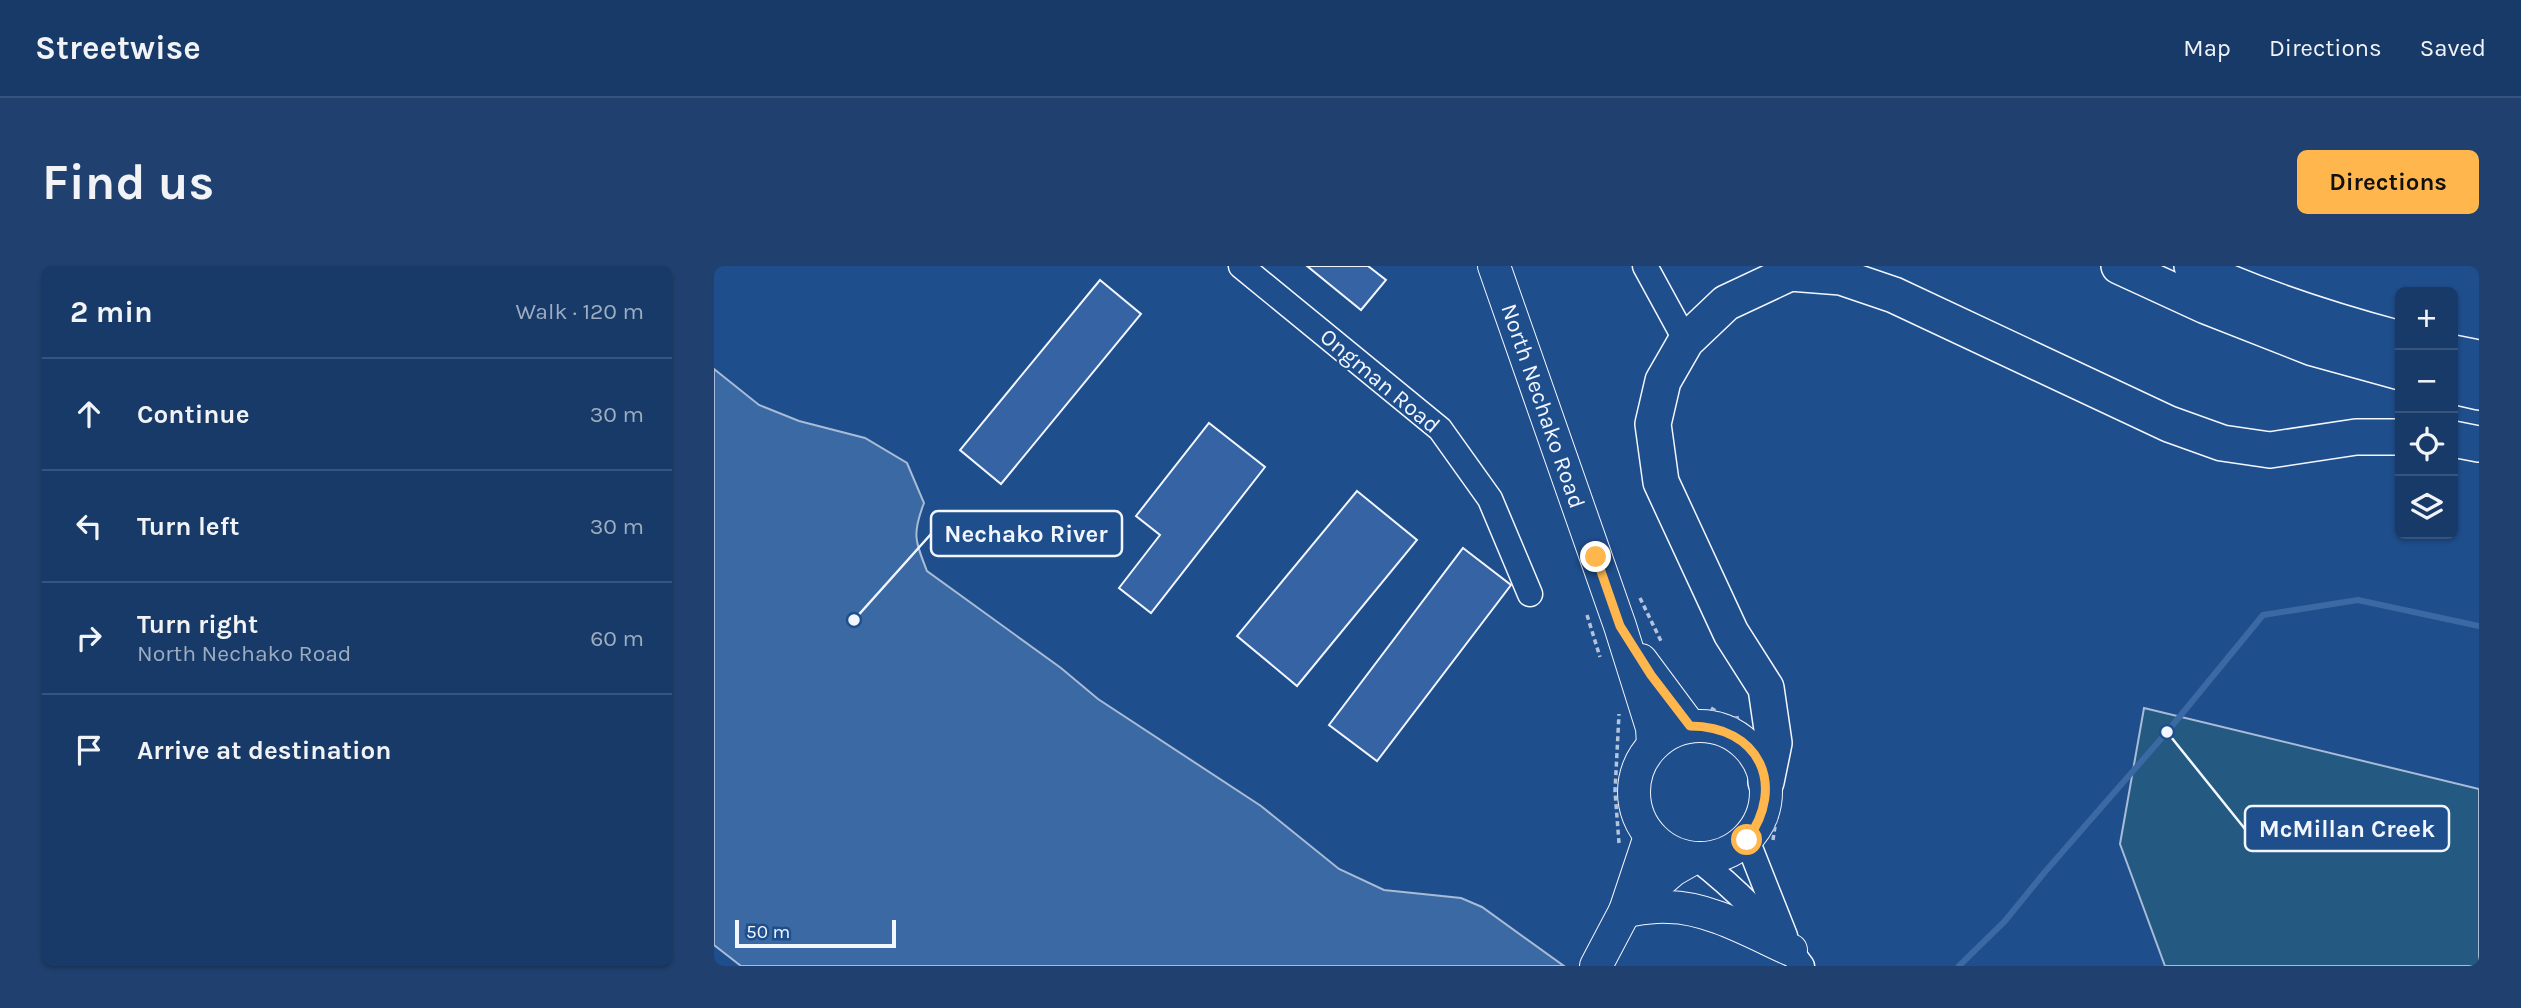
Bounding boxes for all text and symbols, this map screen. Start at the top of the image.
text: Streetwise [35,29,201,67]
text: Map [2183,34,2231,62]
text: Directions [2269,34,2382,62]
text: Saved [2420,34,2486,62]
button: Directions [2297,150,2479,214]
text: Find us [42,154,214,211]
map controls [2395,287,2458,539]
button: + [2395,287,2458,350]
text: 2 min [70,294,153,330]
text: Walk · 120 m [516,298,644,325]
street label: North Nechako Road [1495,300,1591,512]
street label: Ongman Road [1315,323,1445,439]
button: − [2395,350,2458,413]
icon: ahead [70,395,108,433]
text: Continue [137,399,249,430]
text: 30 m [590,401,644,428]
button: locate [2395,413,2458,476]
button: layers [2395,476,2458,539]
icon: left [70,507,108,545]
text: Turn left [137,511,239,542]
callout: Nechako River [931,511,1122,556]
text: 30 m [590,513,644,540]
text: Nechako River [944,520,1108,548]
route end [1580,541,1611,572]
text: Turn right [137,609,258,640]
icon: right [70,619,108,657]
text: 60 m [590,625,644,652]
text: North Nechako Road [137,640,352,667]
icon: arrive [70,731,108,769]
text: Arrive at destination [137,735,391,766]
callout: McMillan Creek [2245,806,2449,851]
text: McMillan Creek [2259,815,2435,843]
route start [1731,824,1762,855]
scale bar [735,917,896,949]
text: 50 m [746,921,790,943]

